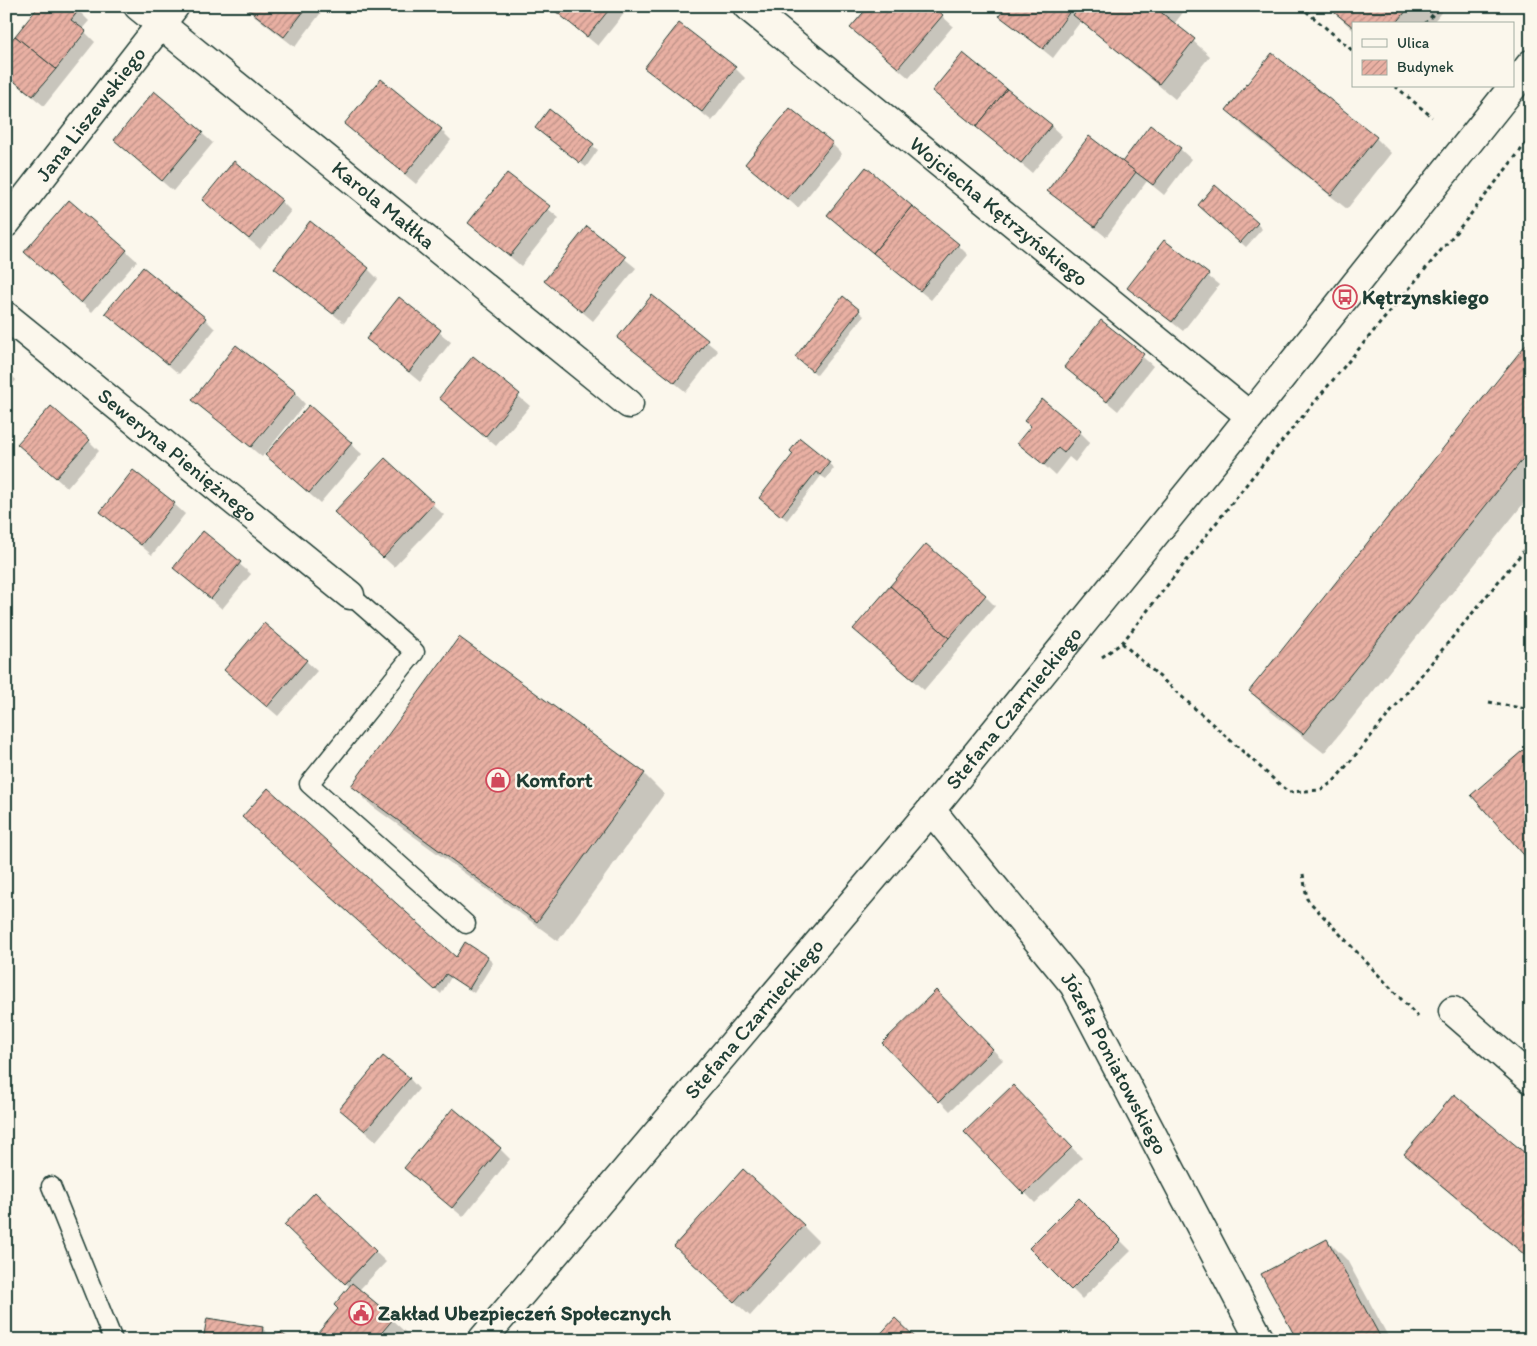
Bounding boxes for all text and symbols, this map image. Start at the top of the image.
legend [1352,22,1514,88]
text: Ulica [1397,34,1430,52]
street label: Jana Liszewskiego [30,41,151,186]
text: Budynek [1397,58,1454,76]
street label: Wojciecha Kętrzyńskiego [905,131,1094,291]
street label: Karola Małłka [327,155,440,254]
bus stop icon: Kętrzynskiego [1332,284,1358,310]
place label: Kętrzynskiego [1362,284,1489,310]
street label: Seweryna Pieniężnego [93,383,263,527]
street label: Stefana Czarnieckiego [940,621,1087,794]
shop icon: Komfort [485,767,511,793]
place label: Komfort [516,767,593,792]
street label: Stefana Czarnieckiego [679,933,829,1104]
street label: Józefa Poniatowskiego [1056,966,1174,1159]
public building icon: Zakład Ubezpieczeń Społecznych [348,1300,374,1326]
place label: Zakład Ubezpieczeń Społecznych [378,1300,671,1326]

